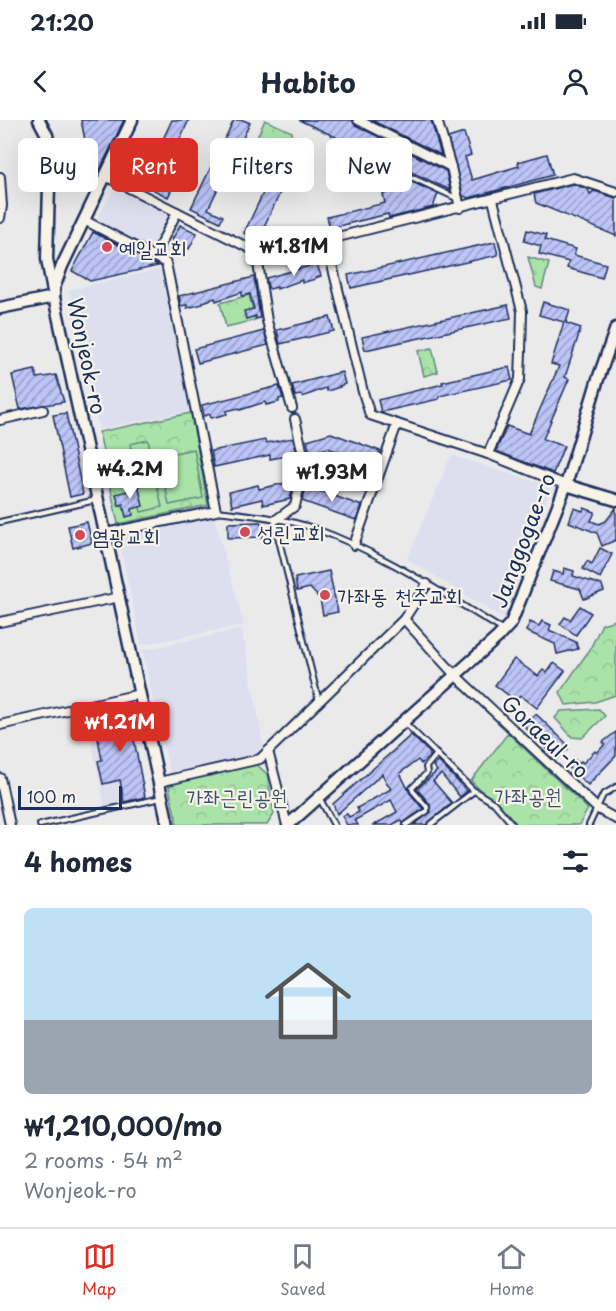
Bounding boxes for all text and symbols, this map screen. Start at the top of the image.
text: 21:20 [30,5,94,38]
text: Habito [260,61,356,102]
icon: back [24,65,57,98]
icon: person [559,65,592,98]
chip: Buy [18,138,98,192]
chip: Rent [110,138,198,192]
chip: Filters [210,138,314,192]
chip: New [326,138,412,192]
pin: ₩1.81M [245,226,343,277]
text: ₩1.81M [259,230,329,260]
place label: 예일교회 [119,231,187,263]
marker: 예일교회 [100,240,114,254]
street label: Wonjeok-ro [60,295,116,417]
pin: ₩4.2M [88,449,172,500]
pin: ₩1.93M [283,452,381,503]
text: ₩4.2M [97,453,163,483]
text: ₩1.93M [296,456,368,486]
street label: Janggogae-ro [482,468,562,612]
place label: 성린교회 [257,516,325,548]
place label: 염광교회 [92,519,160,551]
marker: 성린교회 [238,525,252,539]
marker: 염광교회 [73,528,87,542]
place label: 가좌동 천주교회 [337,579,462,611]
marker: 가좌동 천주교회 [318,588,332,602]
street label: Goraeul-ro [495,687,597,785]
pin: ₩1.21M [71,702,169,753]
text: ₩1.21M [85,706,155,736]
park label: 가좌공원 [494,779,562,811]
park label: 가좌근린공원 [186,780,288,812]
scale bar [18,783,122,810]
text: 100 m [27,784,76,808]
text: 4 homes [24,842,132,881]
icon: filters [559,845,592,878]
icon: home [254,947,362,1055]
text: ₩1,210,000/mo [24,1106,222,1145]
text: 2 rooms · 54 m² [24,1145,183,1175]
text: Wonjeok-ro [24,1175,137,1205]
tab: Map [82,1240,116,1300]
tab: Saved [280,1240,326,1300]
tab: Home [490,1240,534,1300]

